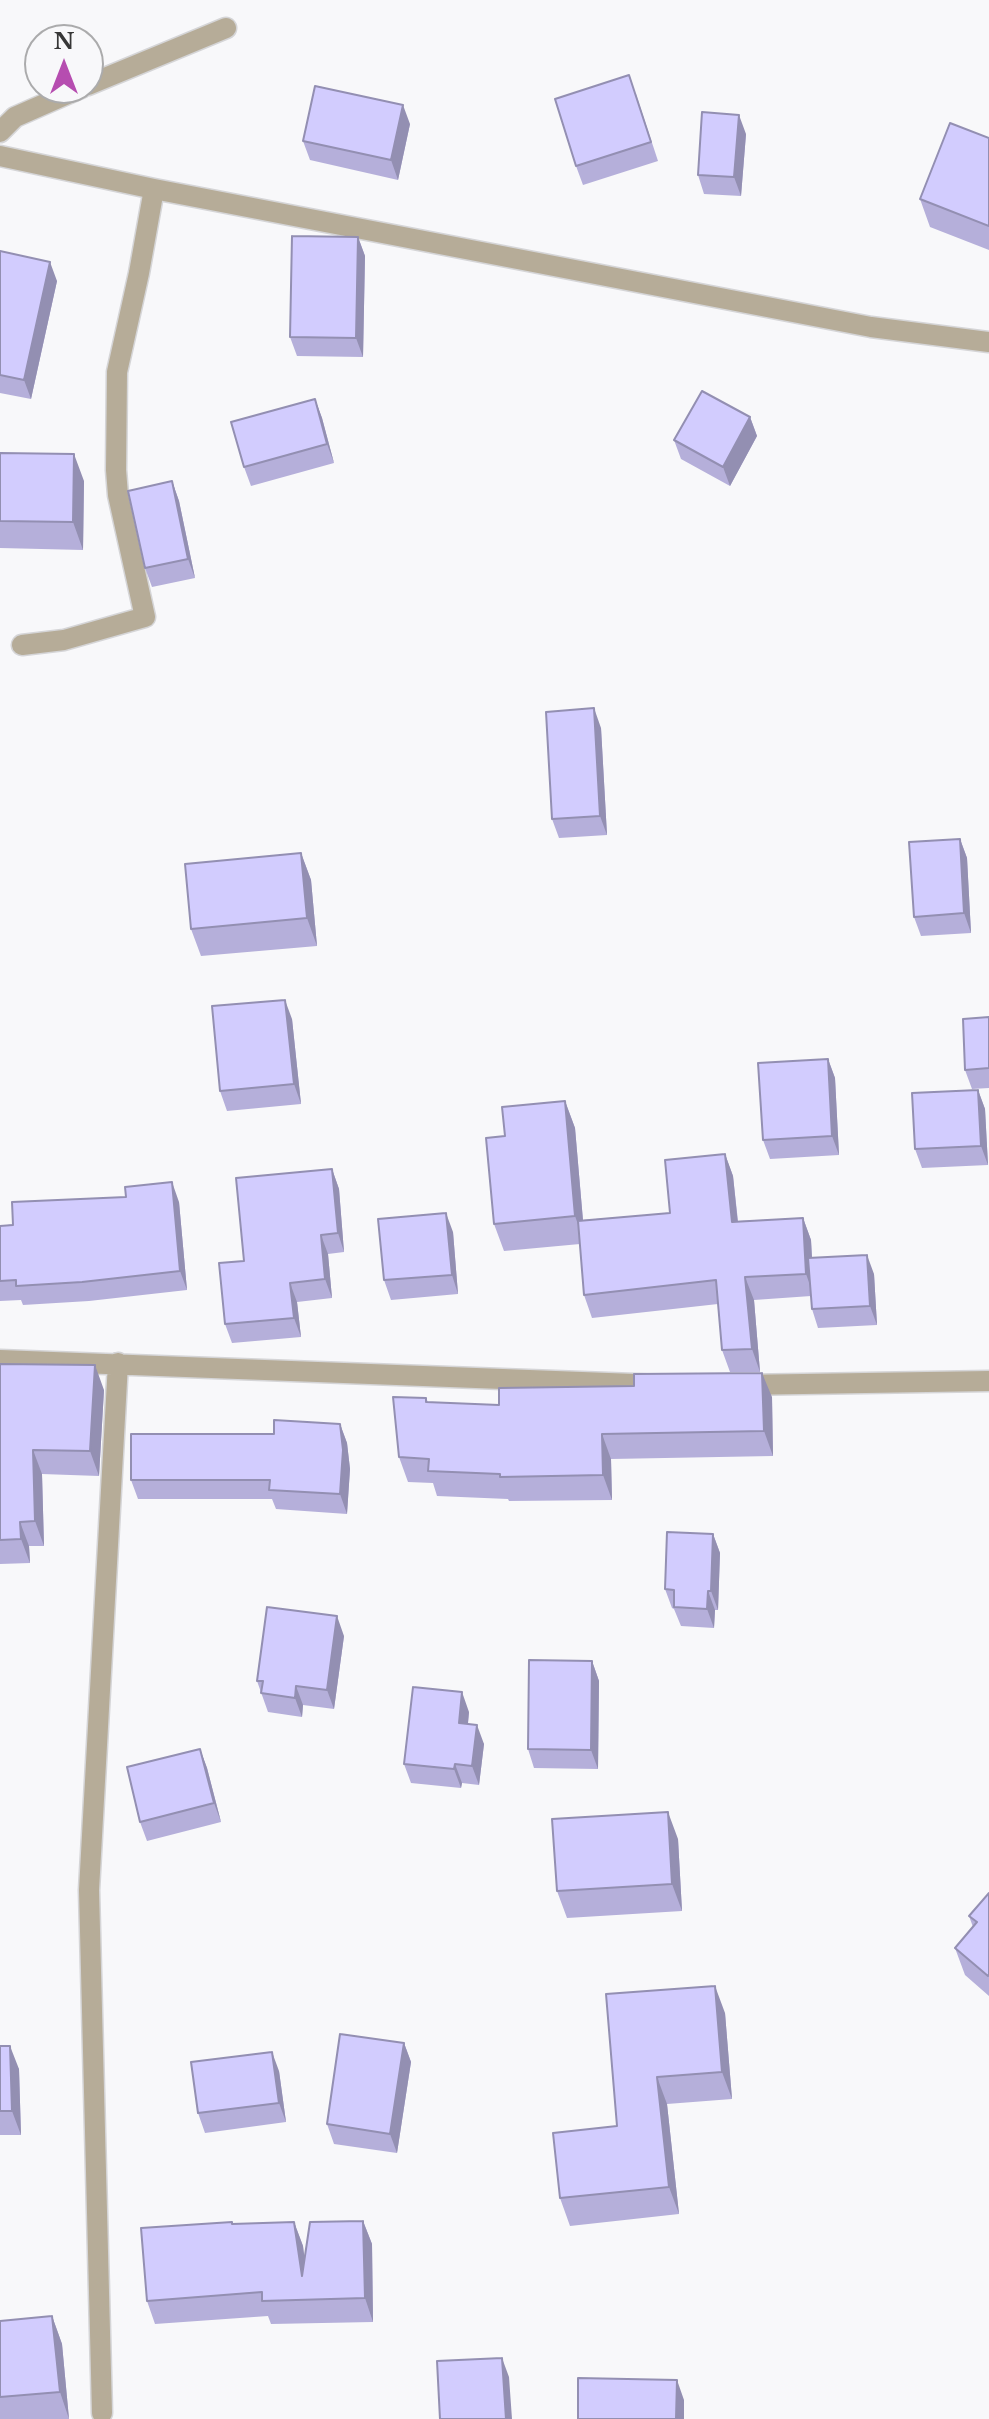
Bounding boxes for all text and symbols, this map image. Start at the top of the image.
north arrow [24,24,104,104]
text: N [54,28,74,55]

